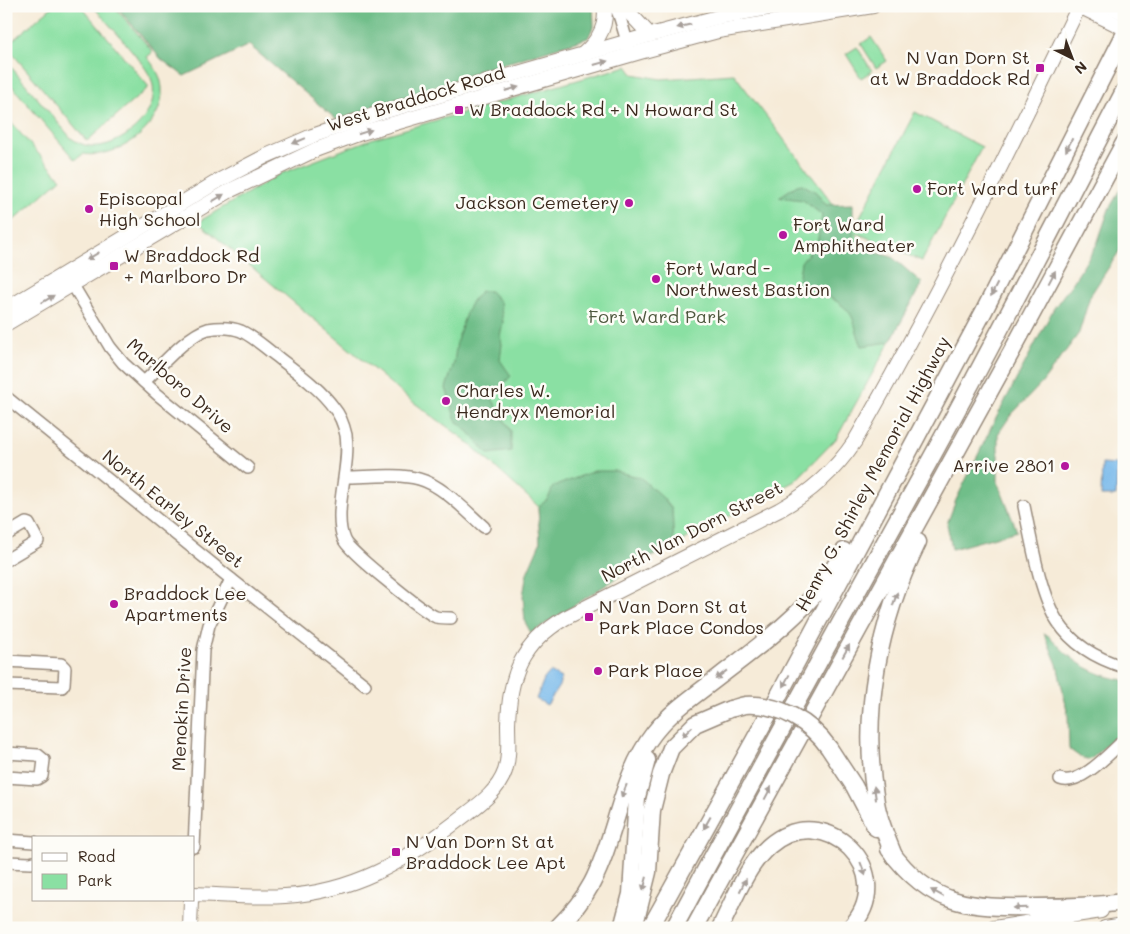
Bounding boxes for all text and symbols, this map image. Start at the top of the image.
one-way arrow [676,22,691,30]
north arrow [1048,32,1098,82]
place label: N Van Dorn St at W Braddock Rd [870,45,1030,90]
text: N [1071,57,1091,79]
one-way arrow [594,59,609,67]
street label: West Braddock Road [324,60,508,137]
marker: N Van Dorn St at W Braddock Rd [1034,62,1046,74]
one-way arrow [505,84,520,92]
place label: W Braddock Rd + N Howard St [469,97,738,121]
marker: W Braddock Rd + N Howard St [453,104,465,116]
one-way arrow [358,127,373,135]
one-way arrow [292,138,306,146]
one-way arrow [1065,138,1073,153]
place label: Fort Ward turf [927,176,1058,200]
marker: Fort Ward turf [911,183,923,195]
place label: Episcopal High School [99,186,200,231]
place label: Jackson Cemetery [456,190,619,214]
one-way arrow [211,193,224,202]
marker: Jackson Cemetery [623,197,635,209]
marker: Episcopal High School [83,203,95,215]
place label: Fort Ward Amphitheater [793,212,915,257]
marker: Fort Ward Amphitheater [777,229,789,241]
place label: W Braddock Rd + Marlboro Dr [124,243,259,288]
one-way arrow [87,252,100,261]
place label: Fort Ward - Northwest Bastion [666,256,830,301]
marker: W Braddock Rd + Marlboro Dr [108,260,120,272]
one-way arrow [1047,271,1056,284]
marker: Fort Ward - Northwest Bastion [650,273,662,285]
one-way arrow [990,283,999,297]
one-way arrow [42,295,55,304]
park label: Fort Ward Park [588,304,726,328]
street label: Marlboro Drive [122,332,239,438]
street label: Henry G. Shirley Memorial Highway [789,332,955,615]
place label: Charles W. Hendryx Memorial [456,378,616,423]
marker: Charles W. Hendryx Memorial [440,395,452,407]
street label: North Earley Street [98,444,249,573]
place label: Arrive 2801 [952,453,1055,477]
marker: Arrive 2801 [1059,460,1071,472]
street label: North Van Dorn Street [597,475,786,587]
place label: Braddock Lee Apartments [124,581,247,626]
one-way arrow [891,591,899,606]
place label: N Van Dorn St at Park Place Condos [599,594,764,639]
marker: Braddock Lee Apartments [108,598,120,610]
marker: N Van Dorn St at Park Place Condos [583,611,595,623]
one-way arrow [842,643,850,658]
street label: Menokin Drive [166,646,196,772]
place label: Park Place [608,658,703,682]
marker: Park Place [592,665,604,677]
one-way arrow [715,670,728,681]
one-way arrow [782,673,790,688]
one-way arrow [682,726,694,738]
one-way arrow [620,784,628,798]
one-way arrow [870,785,878,801]
one-way arrow [764,787,773,800]
one-way arrow [703,816,712,830]
place label: N Van Dorn St at Braddock Lee Apt [406,829,566,874]
legend [32,836,195,902]
text: Road [78,846,115,866]
marker: N Van Dorn St at Braddock Lee Apt [390,846,402,858]
one-way arrow [860,862,867,877]
text: Park [78,870,112,890]
one-way arrow [641,876,649,891]
one-way arrow [739,877,747,892]
one-way arrow [930,889,944,897]
one-way arrow [1012,904,1028,912]

